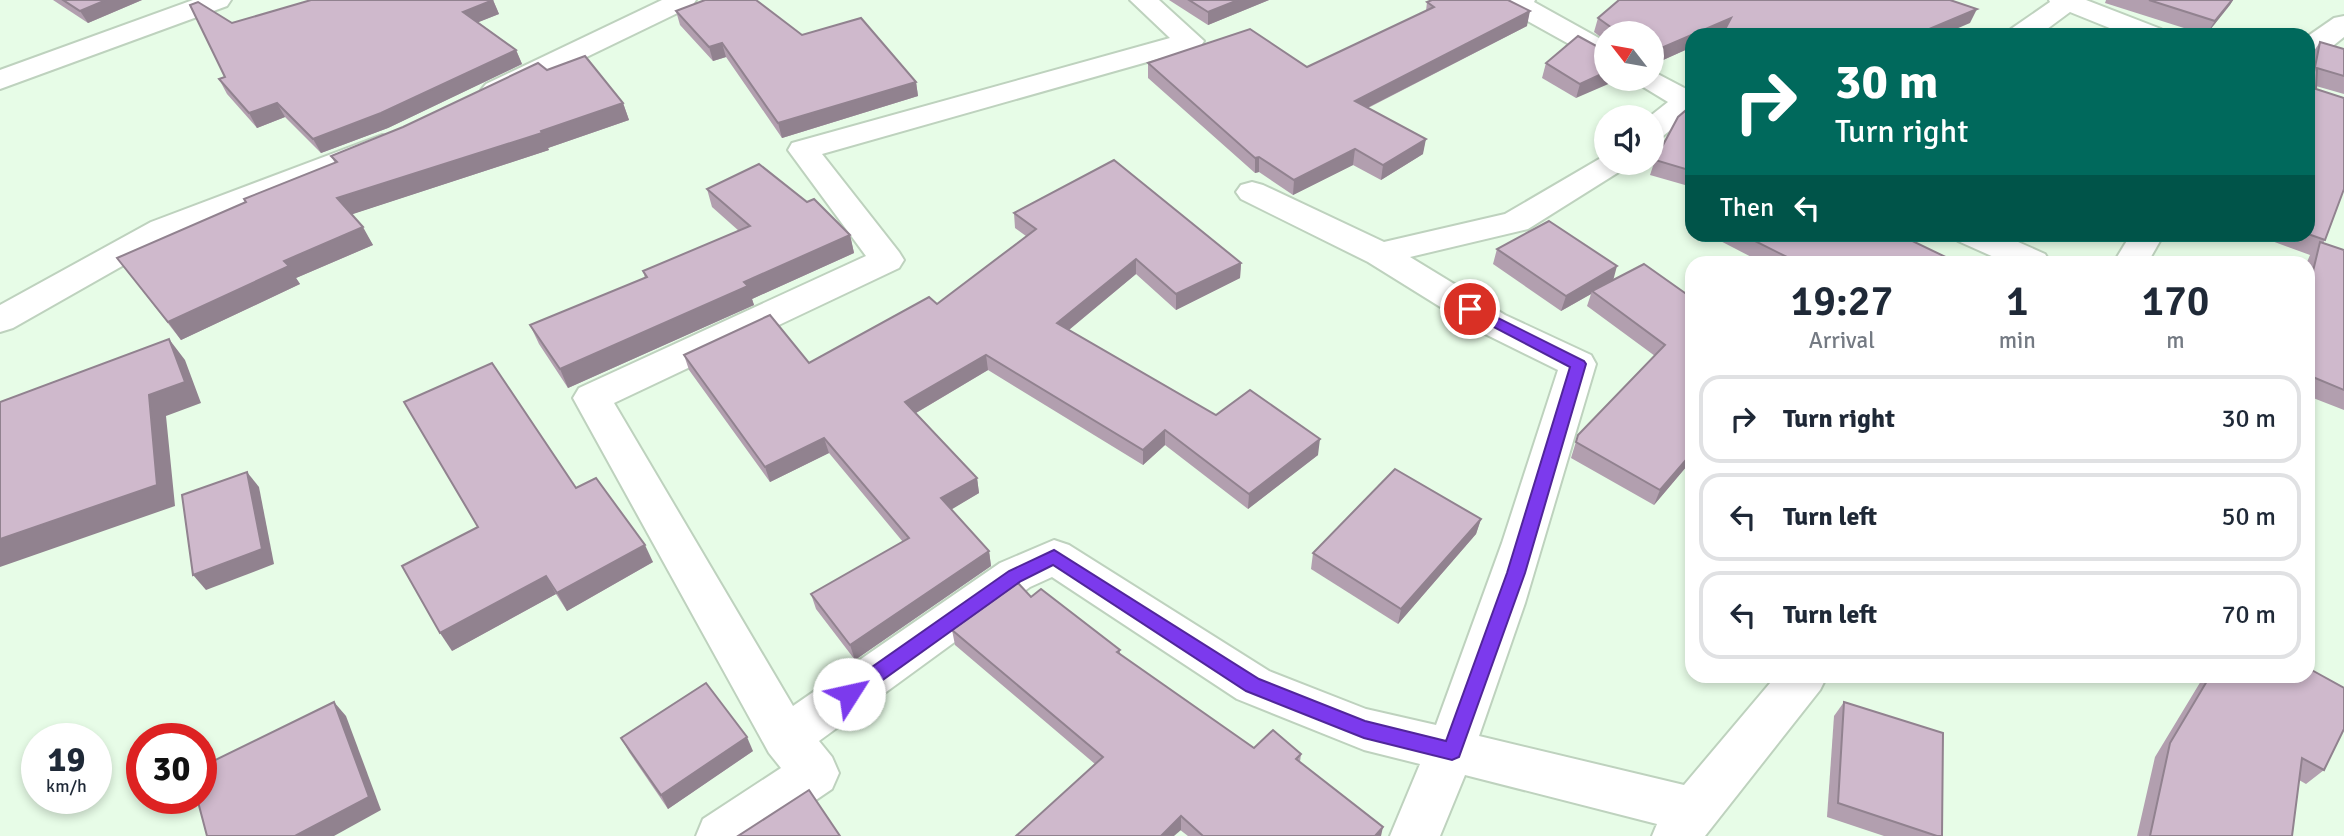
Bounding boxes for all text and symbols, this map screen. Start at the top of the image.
north arrow [1594,21,1664,91]
map controls [1594,21,1664,175]
text: 30 m [1835,52,1938,112]
icon: right [1720,56,1811,147]
button: sound [1594,105,1664,175]
text: Turn right [1835,112,1968,151]
icon: left [1788,189,1826,227]
text: Then [1720,192,1774,224]
text: 19:27 [1791,276,1893,327]
text: 1 [2006,276,2029,327]
text: 170 [2141,276,2209,327]
pin [1440,279,1500,339]
icon: arrive [1451,290,1489,328]
text: Arrival [1809,326,1875,355]
text: min [1999,326,2036,355]
text: m [2166,326,2185,355]
icon: right [1724,400,1762,438]
text: Turn right [1783,403,1895,435]
text: 30 m [2221,403,2276,435]
icon: left [1724,498,1762,536]
text: Turn left [1783,501,1877,533]
text: 50 m [2221,501,2276,533]
icon: left [1724,596,1762,634]
text: Turn left [1783,599,1877,631]
text: 70 m [2221,599,2276,631]
position arrow [812,657,886,731]
speed limit sign: 30 [126,723,217,814]
text: 19 [48,738,85,781]
text: km/h [46,775,87,797]

